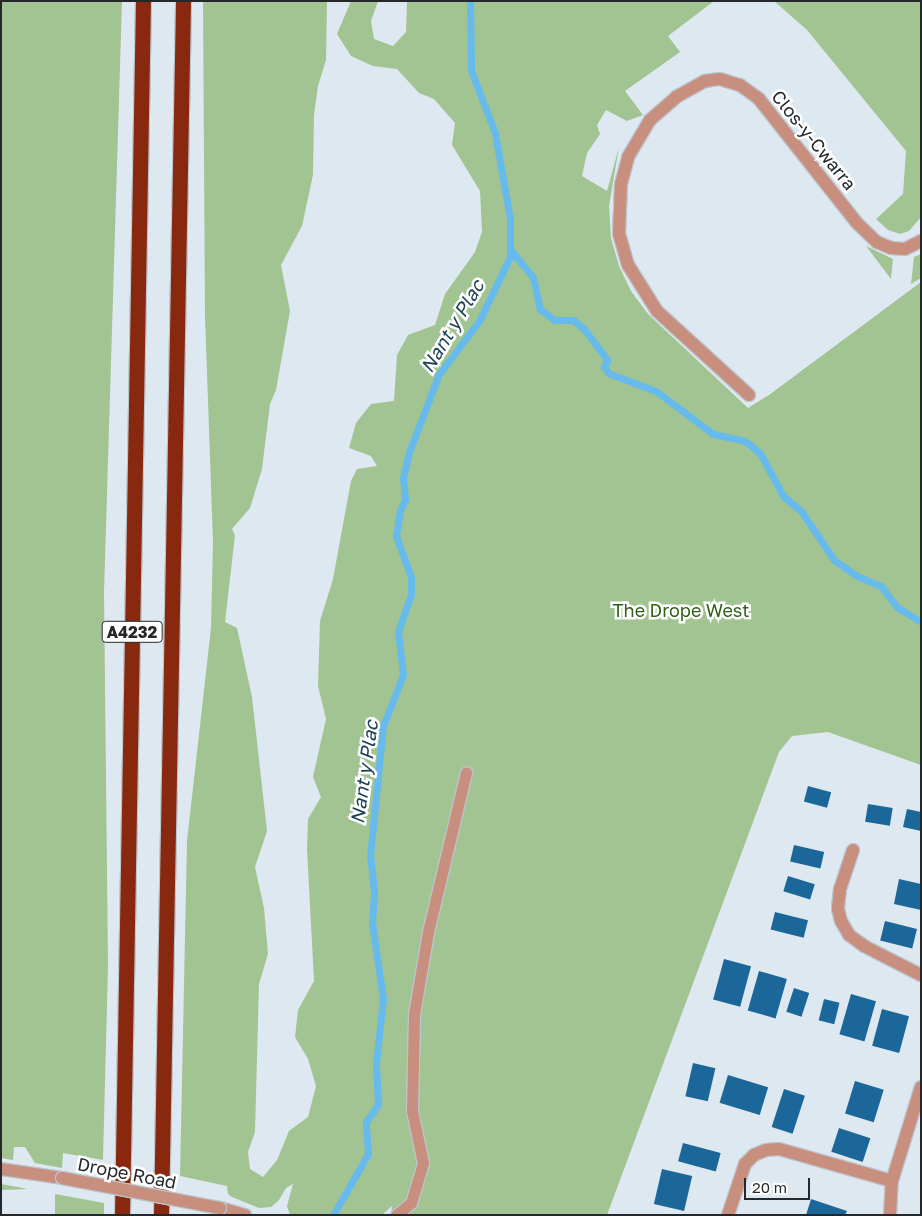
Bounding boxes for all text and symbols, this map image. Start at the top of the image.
street label: Clos-y-Cwarra [767,86,861,194]
water label: Nant y Plac [415,276,489,376]
park label: The Drope West [612,599,750,621]
road number: A4232 [101,618,163,646]
water label: Nant y Plac [345,719,383,825]
street label: Drope Road [76,1153,178,1193]
scale bar [747,1168,813,1200]
text: 20 m [752,1178,787,1196]

